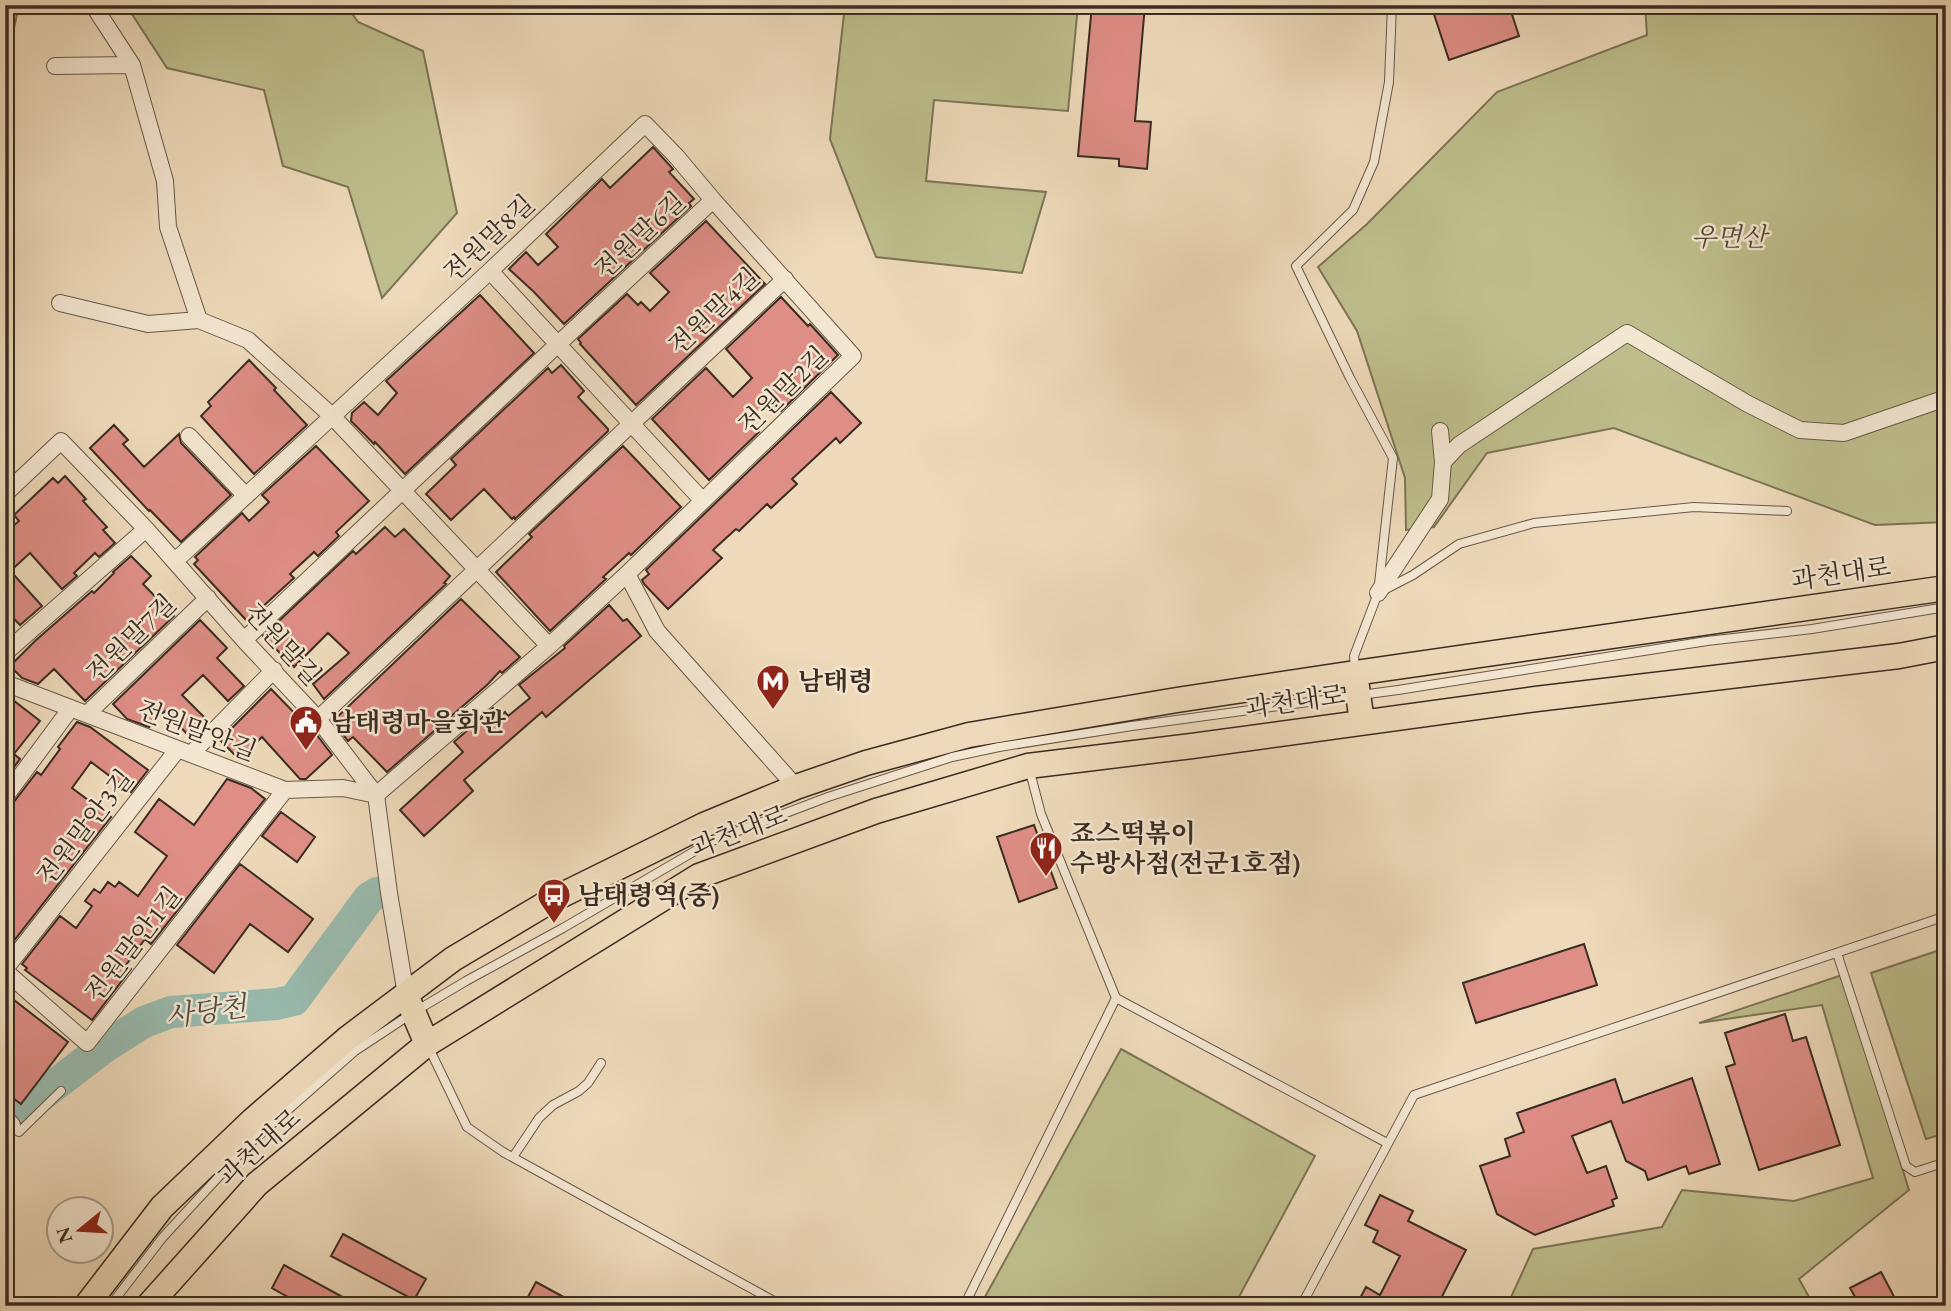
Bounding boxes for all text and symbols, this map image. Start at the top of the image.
street label: 전원말6길 [587,184,693,286]
street label: 전원말8길 [436,187,542,289]
park label: 우면산 [1691,220,1771,254]
street label: 전원말4길 [661,260,767,362]
street label: 전원말2길 [731,339,835,441]
street label: 과천대로 [1789,549,1893,597]
street label: 전원말7길 [79,587,183,689]
street label: 전원말길 [237,595,329,693]
metro station icon: 남태령 [754,662,792,711]
place label: 남태령 [798,664,873,698]
street label: 과천대로 [1243,677,1347,725]
street label: 전원말안길 [132,692,262,768]
public building icon: 남태령마을회관 [287,703,325,752]
place label: 남태령마을회관 [330,705,507,739]
street label: 전원말안3길 [29,762,141,892]
street label: 과천대로 [686,797,792,865]
place label: 죠스떡볶이 수방사점(전군1호점) [1070,816,1301,880]
restaurant icon: 죠스떡볶이 수방사점(전군1호점) [1027,829,1065,878]
bus stop icon: 남태령역(중) [535,876,573,925]
place label: 남태령역(중) [578,878,719,912]
street label: 전원말안1길 [77,879,189,1009]
water label: 사당천 [163,987,251,1034]
street label: 과천대로 [210,1101,308,1193]
north arrow [46,1196,116,1266]
text: N [50,1223,79,1246]

